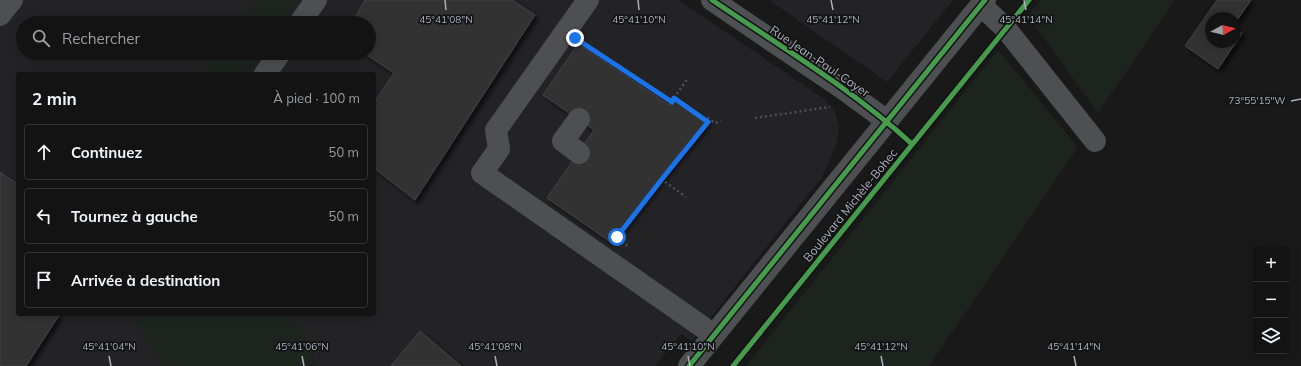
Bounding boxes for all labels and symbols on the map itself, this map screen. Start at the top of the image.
north arrow [1205,12,1241,48]
text: 45°41'08"N [419,13,473,26]
text: 45°41'10"N [612,13,666,26]
text: 45°41'12"N [806,13,860,26]
text: 45°41'14"N [999,13,1053,26]
street label: Rue Jean-Paul-Cayer [767,22,873,100]
route end [566,29,584,47]
text: 73°55'15"W [1229,94,1285,107]
street label: Boulevard Michèle-Bohec [800,145,900,265]
route start [608,228,626,246]
text: 45°41'04"N [82,340,136,353]
text: 45°41'06"N [275,340,329,353]
text: 45°41'08"N [468,340,522,353]
text: 45°41'10"N [661,340,715,353]
text: 45°41'12"N [854,340,908,353]
text: 45°41'14"N [1047,340,1101,353]

